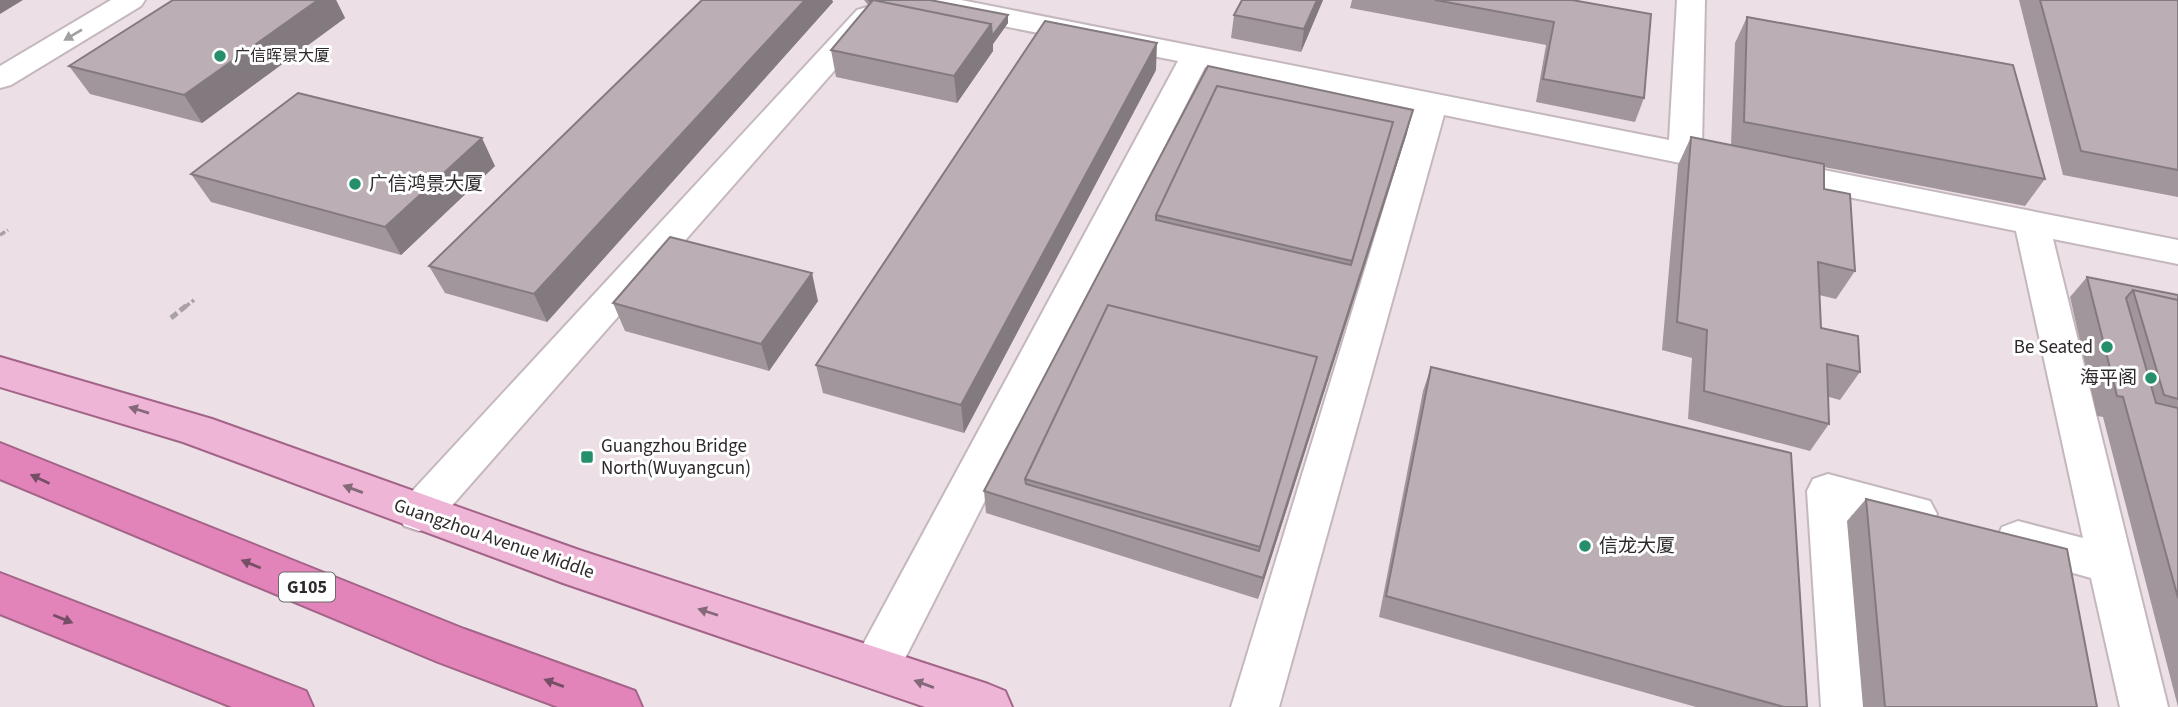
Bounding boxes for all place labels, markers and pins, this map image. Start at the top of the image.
place label: 广信晖景大厦 [234,45,330,67]
marker: 广信晖景大厦 [212,48,228,64]
place label: 广信鸿景大厦 [369,171,483,198]
marker: 广信鸿景大厦 [347,176,363,192]
place label: Be Seated [2014,334,2093,361]
marker: Be Seated [2099,339,2115,355]
place label: 海平阁 [2080,365,2137,392]
marker: 海平阁 [2143,370,2159,386]
place label: Guangzhou Bridge North(Wuyangcun) [601,433,751,482]
marker: Guangzhou Bridge North(Wuyangcun) [579,449,595,465]
place label: 信龙大厦 [1599,533,1675,560]
marker: 信龙大厦 [1577,538,1593,554]

